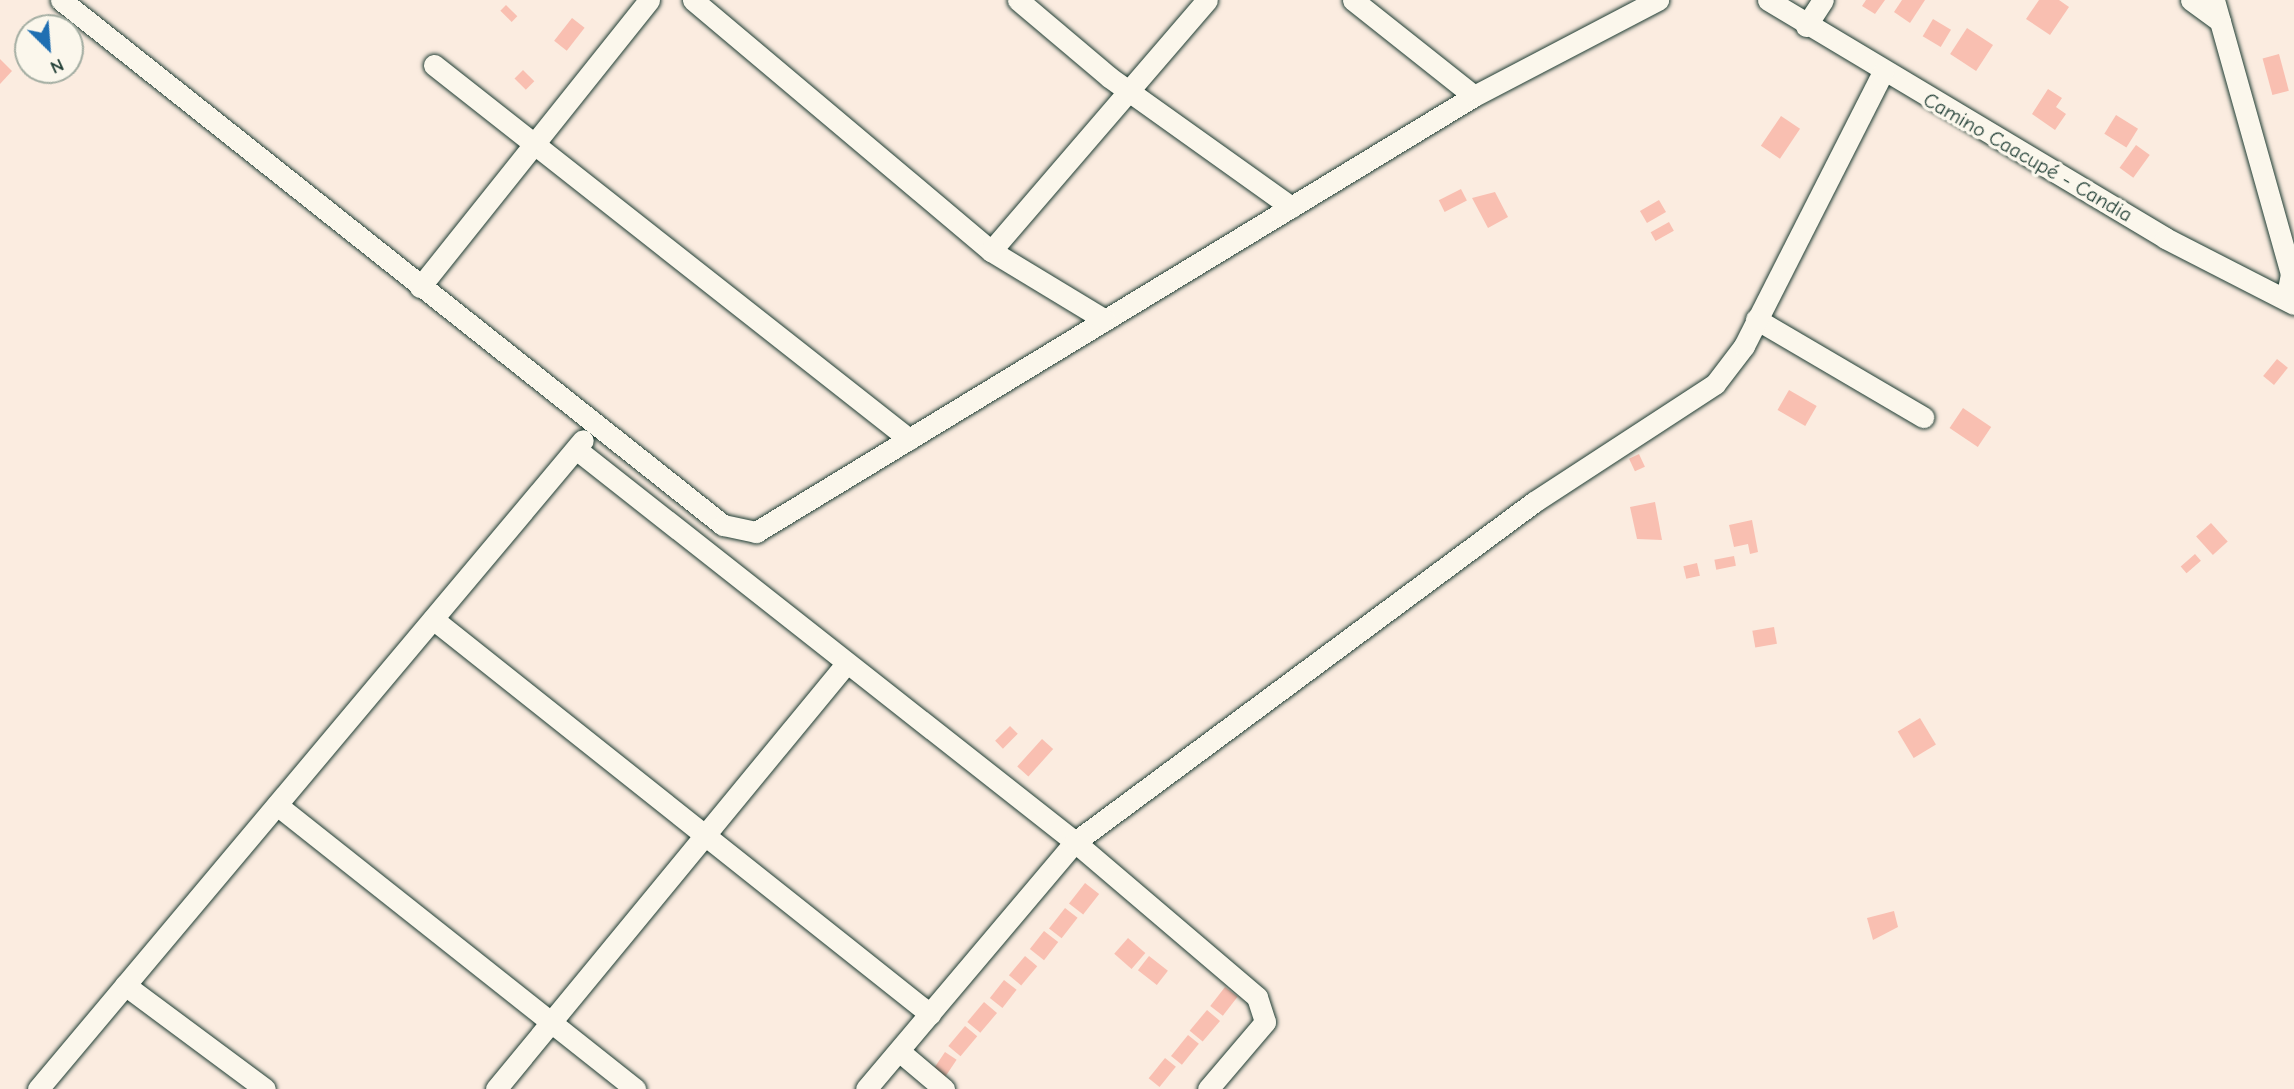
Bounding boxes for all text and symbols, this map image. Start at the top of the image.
north arrow [14,14,84,84]
text: N [47,54,67,79]
street label: Camino Caacupé - Candia [1919,87,2137,227]

